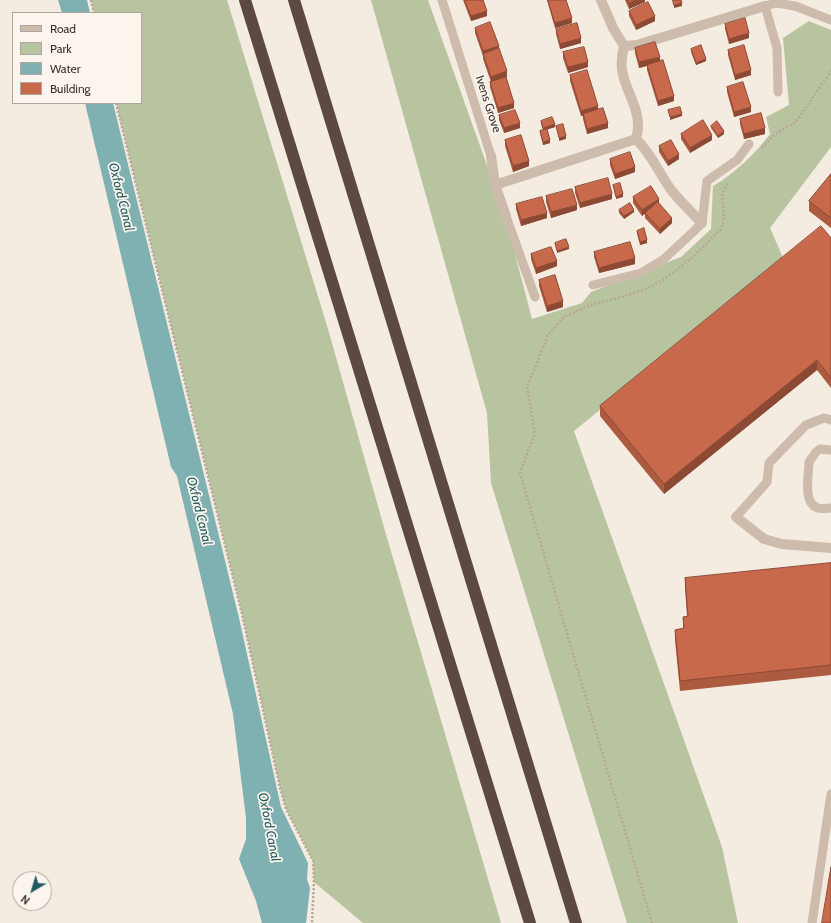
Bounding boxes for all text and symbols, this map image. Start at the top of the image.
legend [12,12,142,104]
text: Road [50,21,76,36]
text: Park [50,41,72,56]
text: Water [50,61,80,76]
street label: Ivens Grove [472,74,504,134]
text: Building [50,81,91,96]
water label: Oxford Canal [105,161,137,233]
water label: Oxford Canal [183,475,215,547]
water label: Oxford Canal [255,791,283,863]
north arrow [12,871,52,911]
text: N [18,892,33,908]

